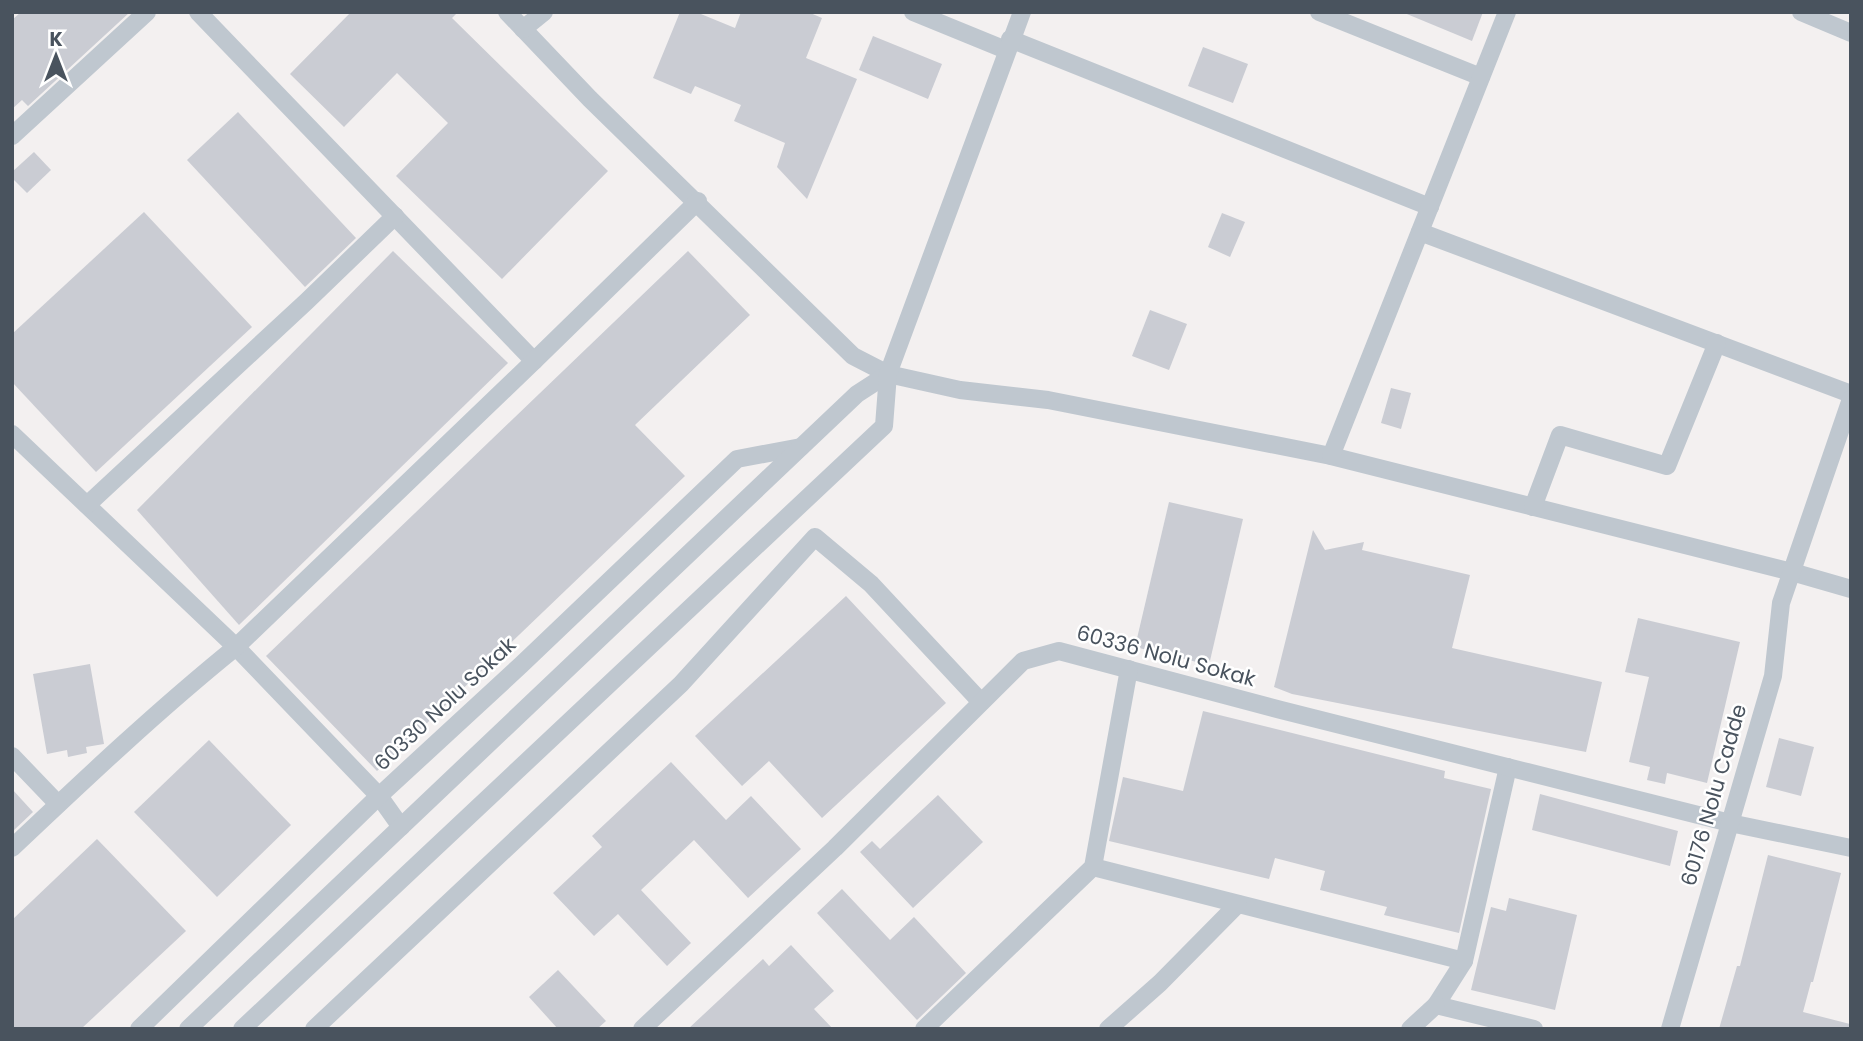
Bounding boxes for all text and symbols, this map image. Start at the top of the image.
north arrow [21,21,91,91]
text: K [49,26,63,53]
street label: 60336 Nolu Sokak [1073,618,1259,693]
street label: 60330 Nolu Sokak [367,630,522,777]
street label: 60176 Nolu Cadde [1674,701,1753,889]

